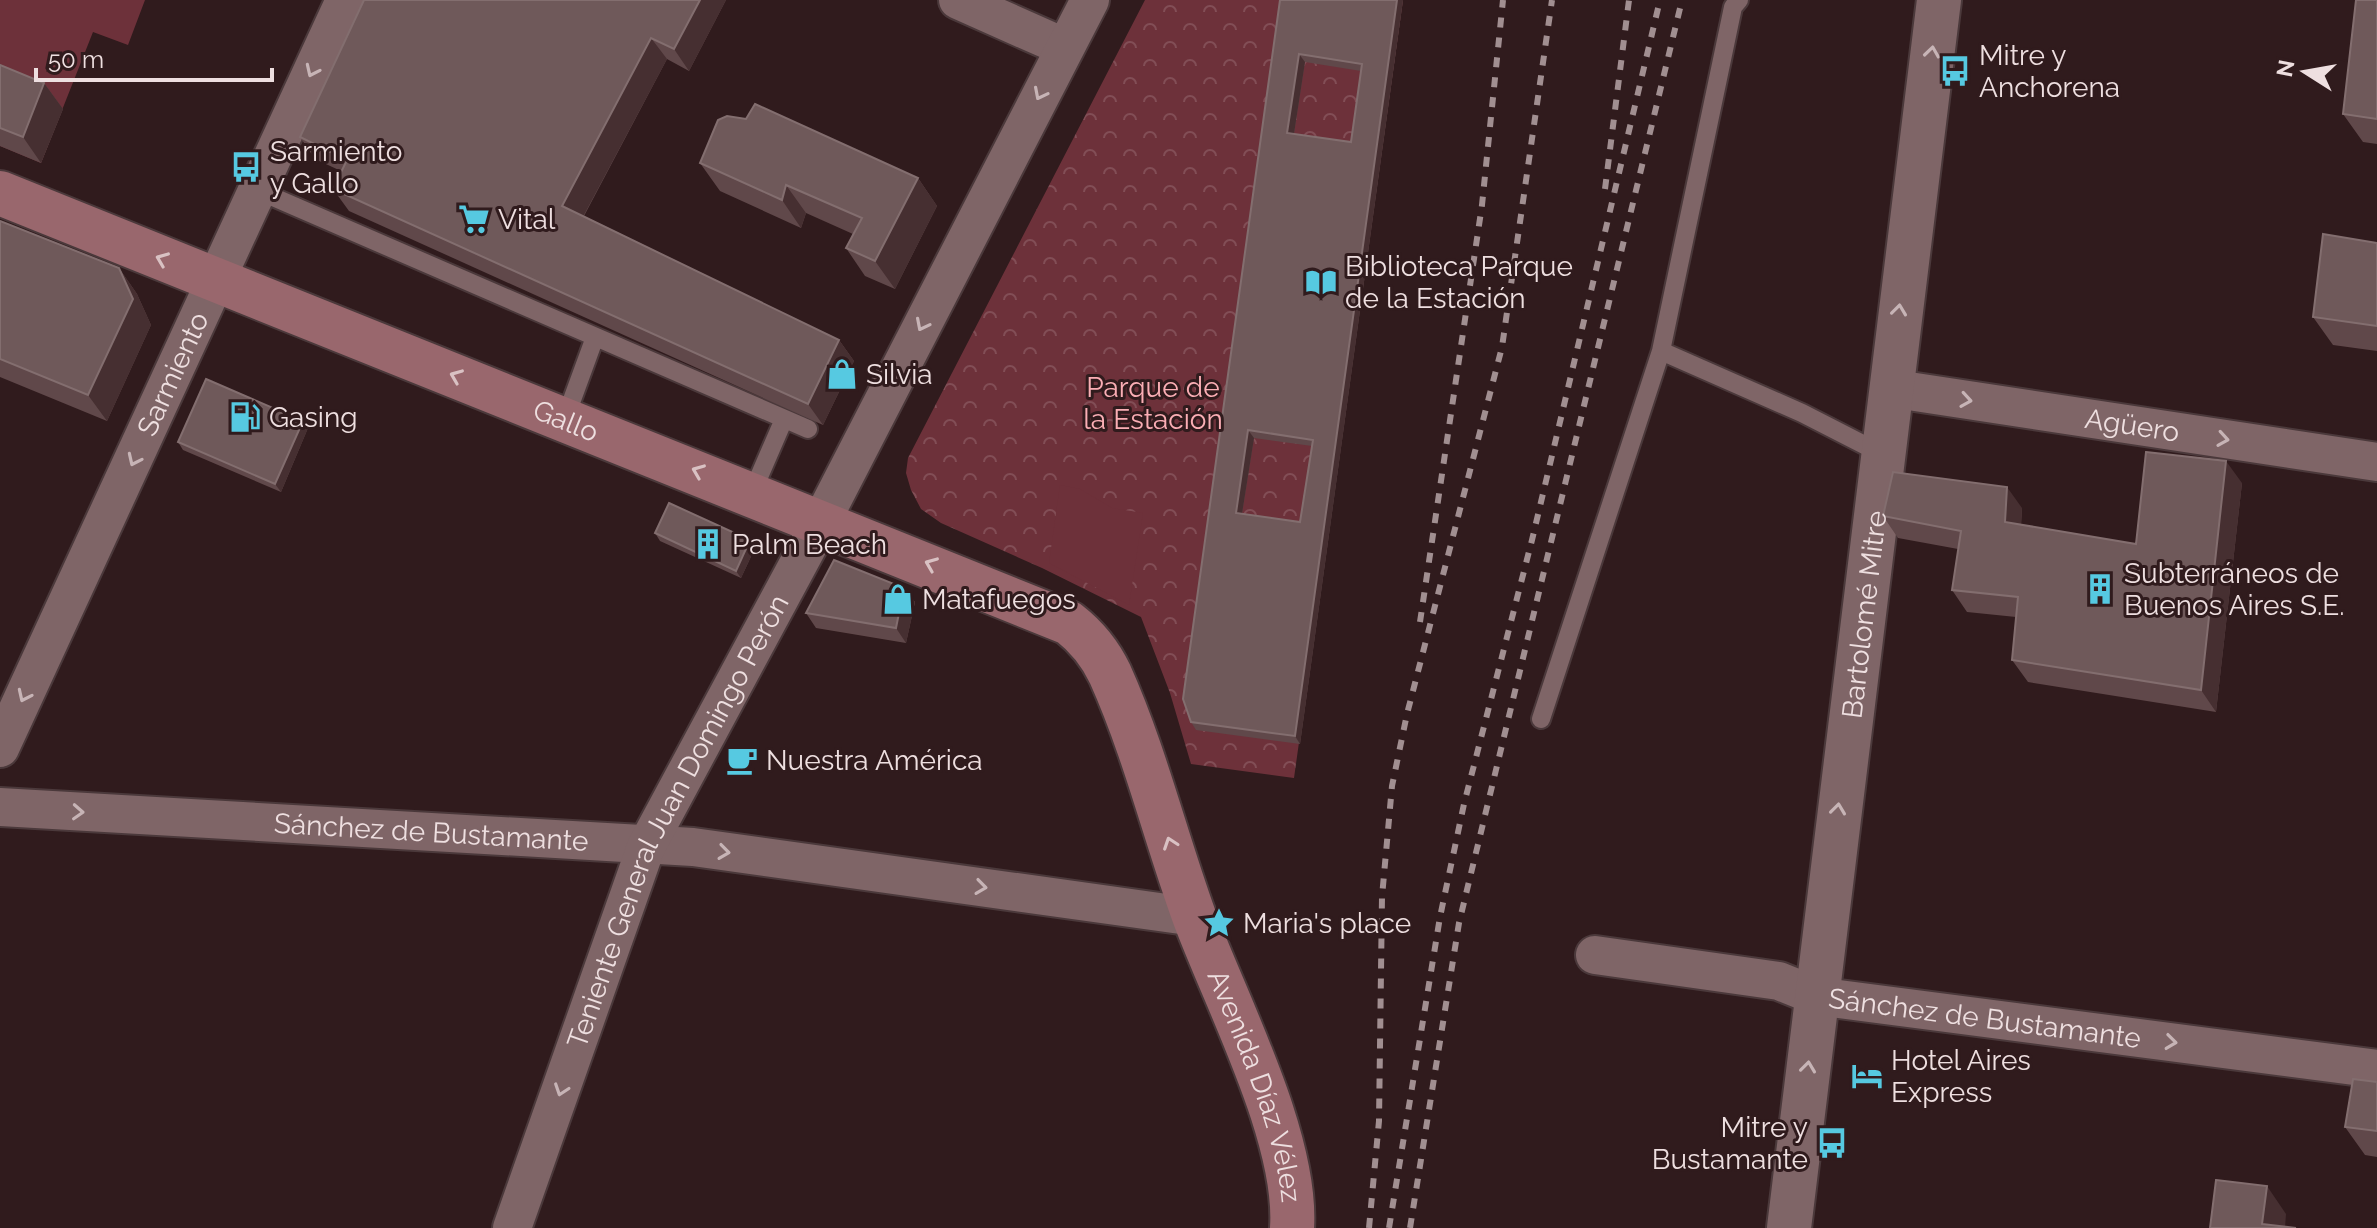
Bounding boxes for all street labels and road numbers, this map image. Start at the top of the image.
street label: Sarmiento [130,307,215,441]
street label: Gallo [529,393,603,448]
street label: Agüero [2083,401,2182,448]
street label: Bartolomé Mitre [1835,509,1893,720]
street label: Teniente General Juan Domingo Perón [560,589,795,1053]
street label: Sánchez de Bustamante [273,806,589,857]
street label: Avenida Díaz Vélez [1201,965,1308,1204]
street label: Sánchez de Bustamante [1827,981,2143,1055]

